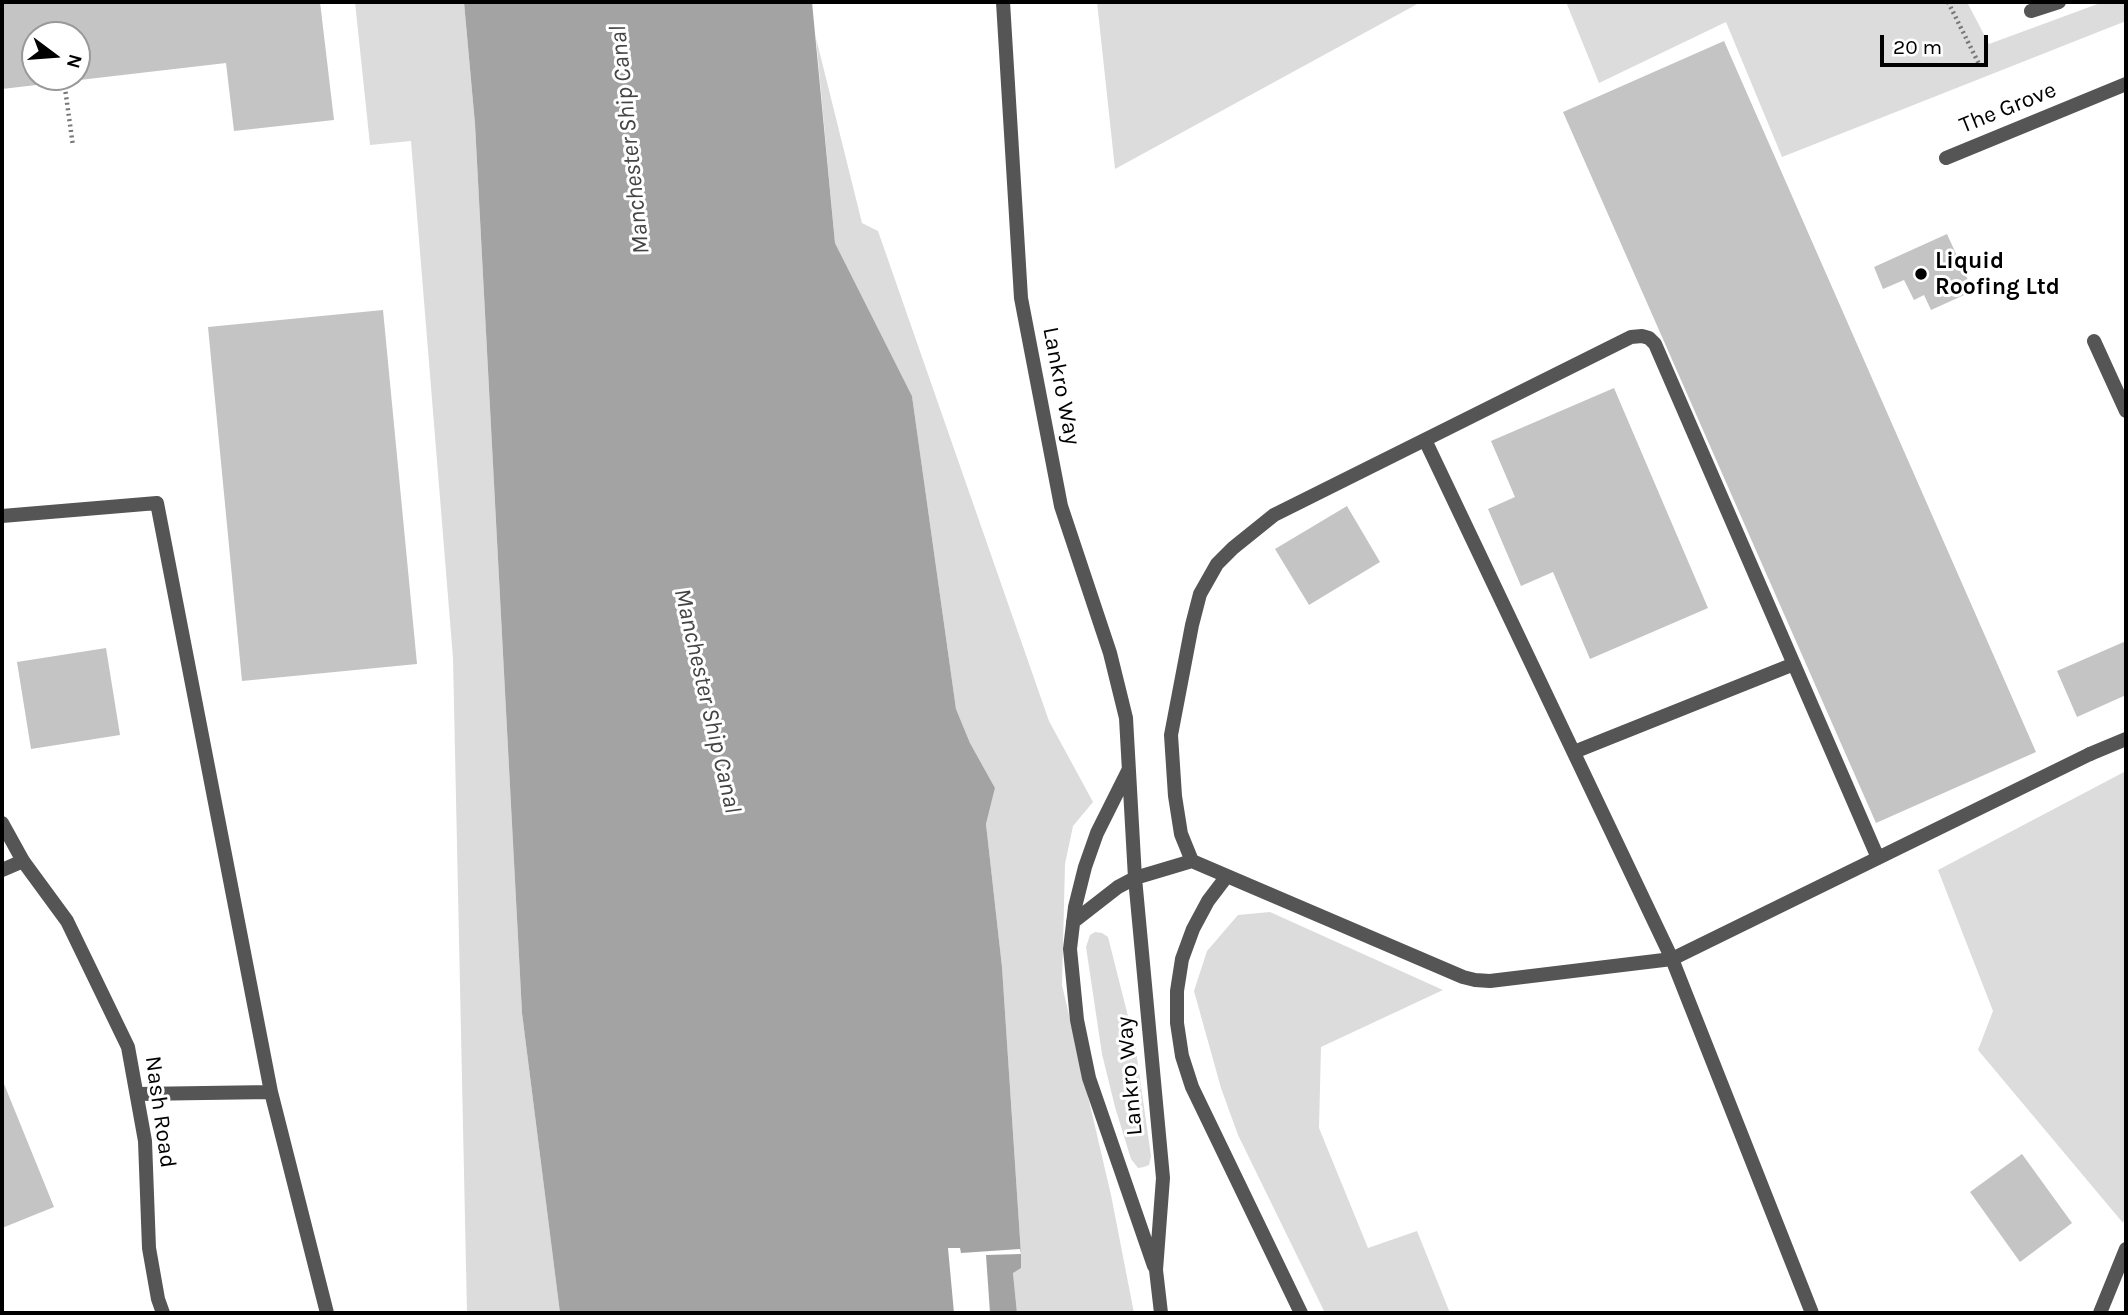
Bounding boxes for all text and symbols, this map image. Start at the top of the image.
north arrow [21,21,91,91]
scale bar [1883,21,1992,65]
water label: Manchester Ship Canal [604,24,656,256]
text: 20 m [1893,35,1942,59]
text: N [62,52,87,71]
street label: The Grove [1956,76,2060,140]
place label: Liquid Roofing Ltd [1935,247,2060,301]
marker: Liquid Roofing Ltd [1913,266,1929,282]
street label: Lankro Way [1036,325,1086,447]
water label: Manchester Ship Canal [667,586,747,816]
street label: Lankro Way [1111,1015,1149,1137]
street label: Nash Road [138,1054,182,1170]

